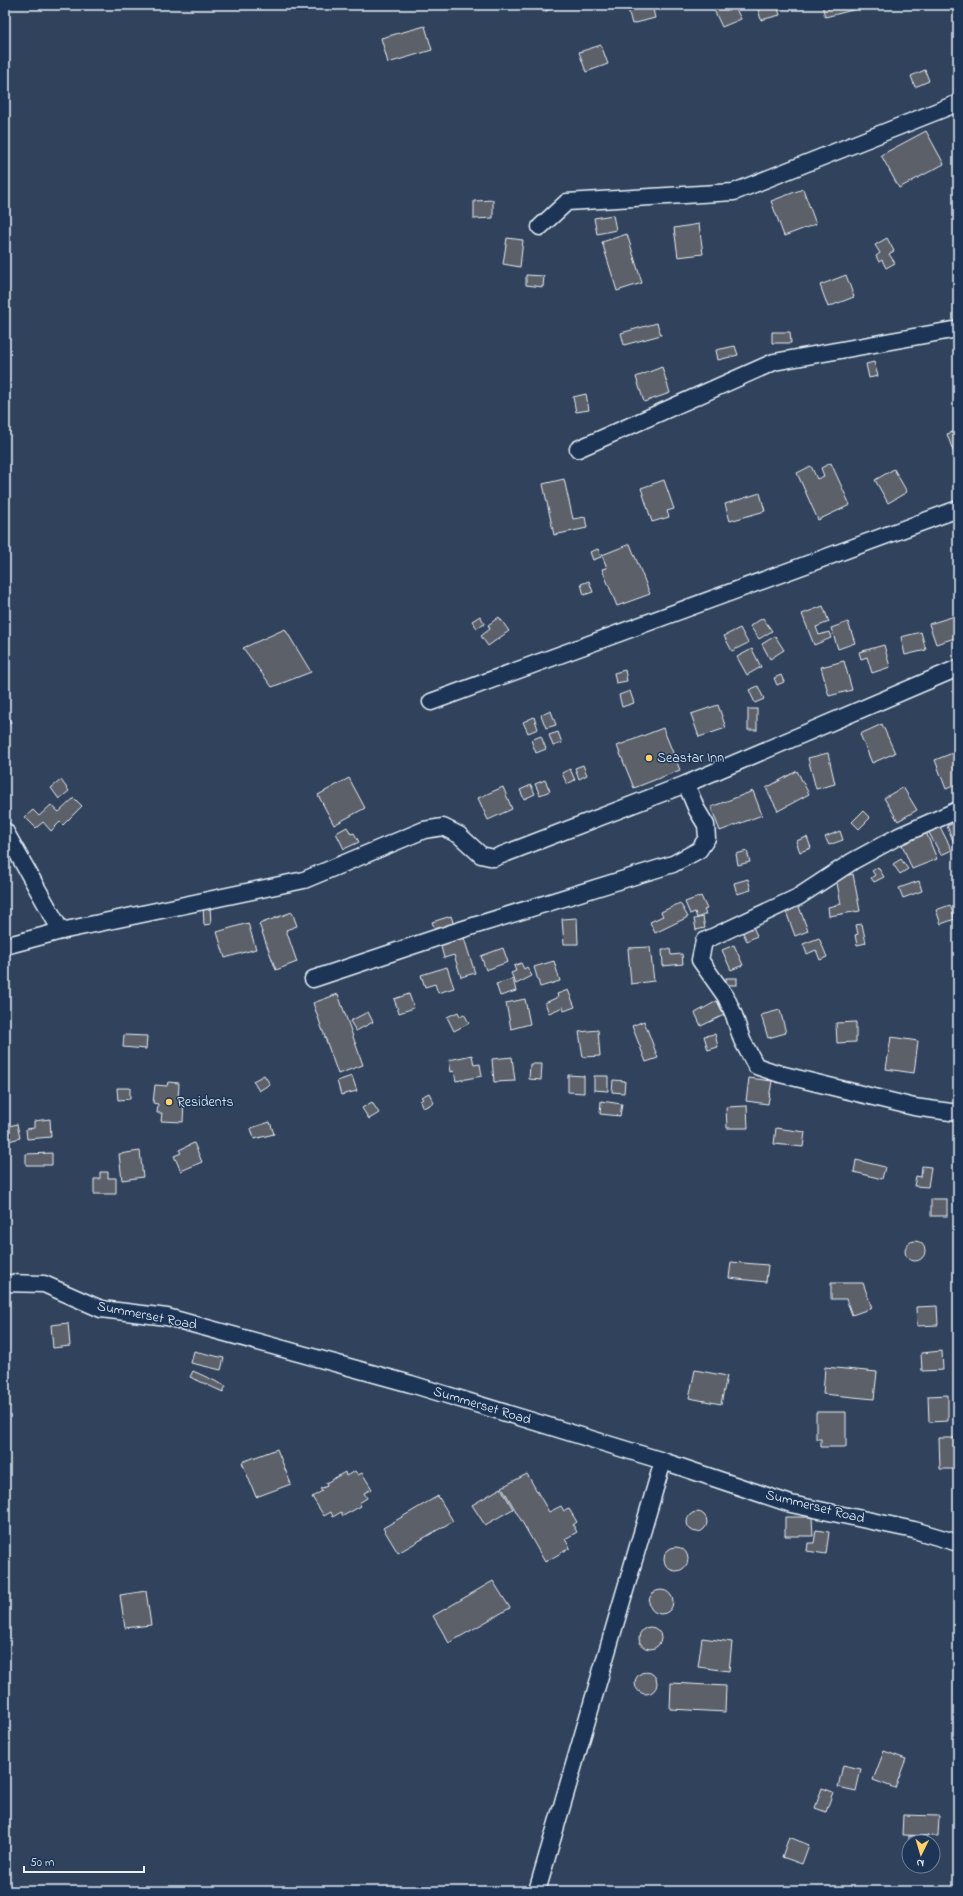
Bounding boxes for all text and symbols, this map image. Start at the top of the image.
place label: Seastar Inn [657,748,724,769]
marker: Seastar Inn [644,753,654,763]
place label: Residents [177,1092,234,1113]
marker: Residents [164,1097,174,1107]
street label: Summerset Road [95,1296,199,1336]
street label: Summerset Road [430,1381,534,1431]
street label: Summerset Road [763,1485,867,1529]
north arrow [901,1834,941,1874]
scale bar [24,1848,144,1874]
text: 50 m [30,1854,54,1872]
text: N [916,1855,925,1871]

